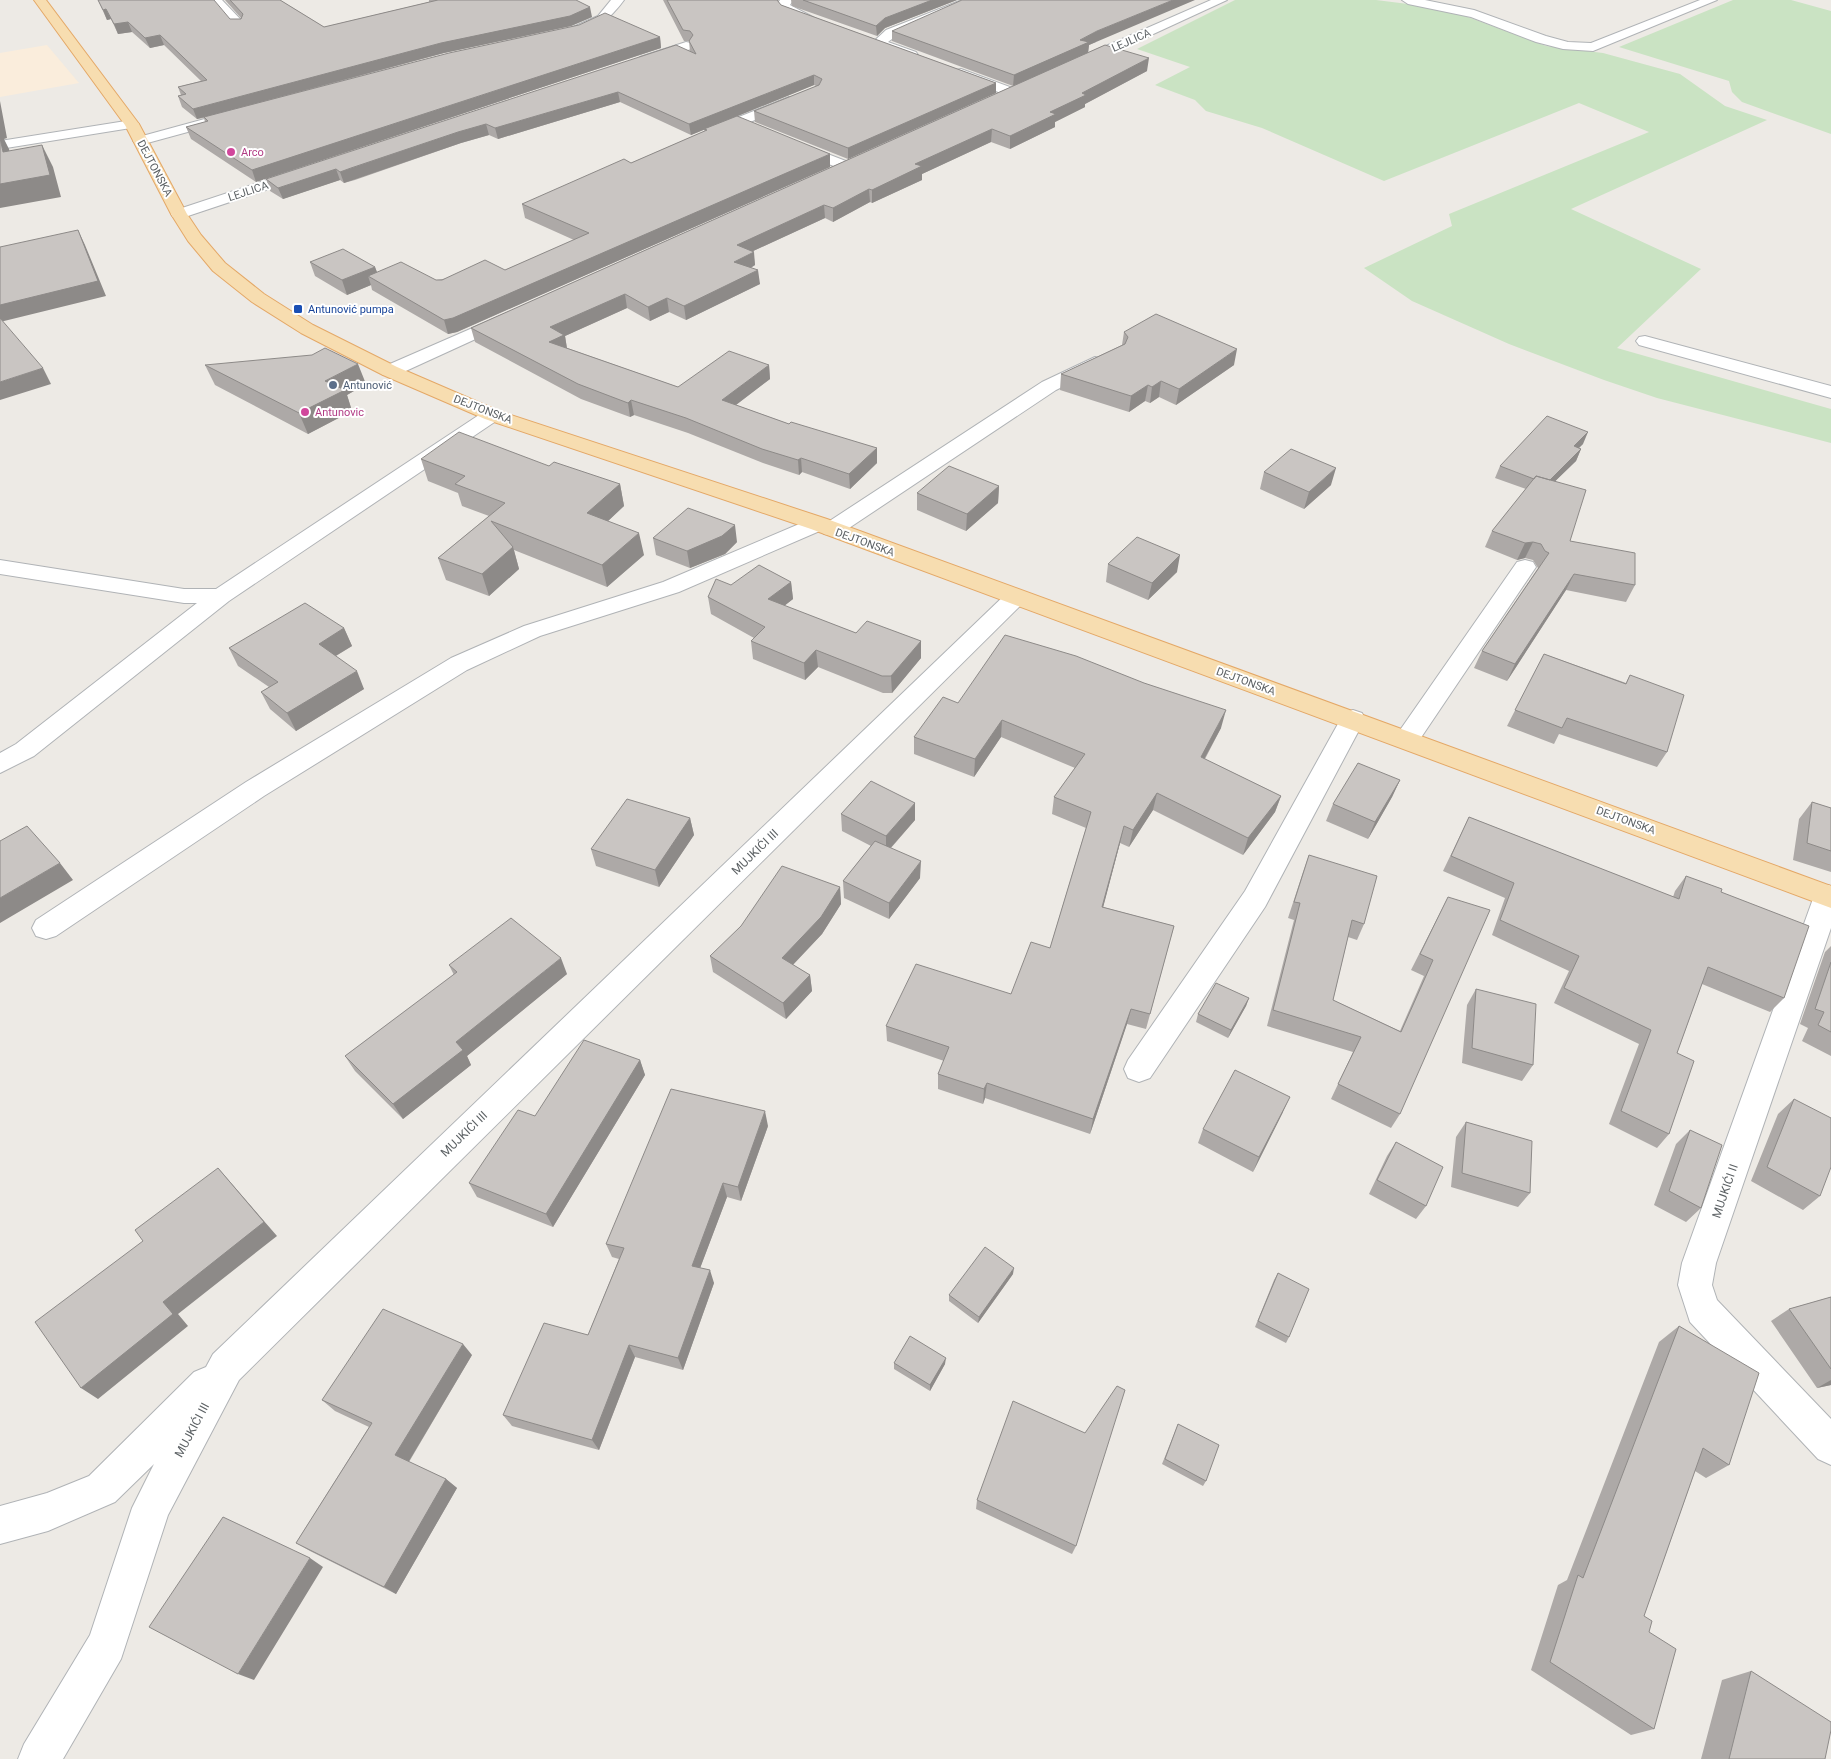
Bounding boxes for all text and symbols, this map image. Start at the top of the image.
street label: LEJLICA [1110,26,1154,55]
street label: DEJTONSKA [134,138,175,199]
marker: Arco [225,146,237,158]
place label: Arco [241,146,264,159]
street label: LEJLICA [226,179,271,204]
marker: Antunović pumpa [292,303,304,315]
place label: Antunović pumpa [308,303,394,316]
marker: Antunović [327,379,339,391]
place label: Antunović [343,379,392,392]
street label: DEJTONSKA [452,392,515,427]
marker: Antunovic [299,406,311,418]
place label: Antunovic [315,406,364,419]
street label: DEJTONSKA [833,526,897,559]
street label: DEJTONSKA [1214,665,1278,698]
street label: DEJTONSKA [1594,804,1658,837]
street label: MUJKIĆI III [728,826,781,878]
street label: MUJKIĆI III [437,1108,490,1160]
street label: MUJKIĆI II [1708,1162,1741,1220]
street label: MUJKIĆI III [171,1400,212,1460]

